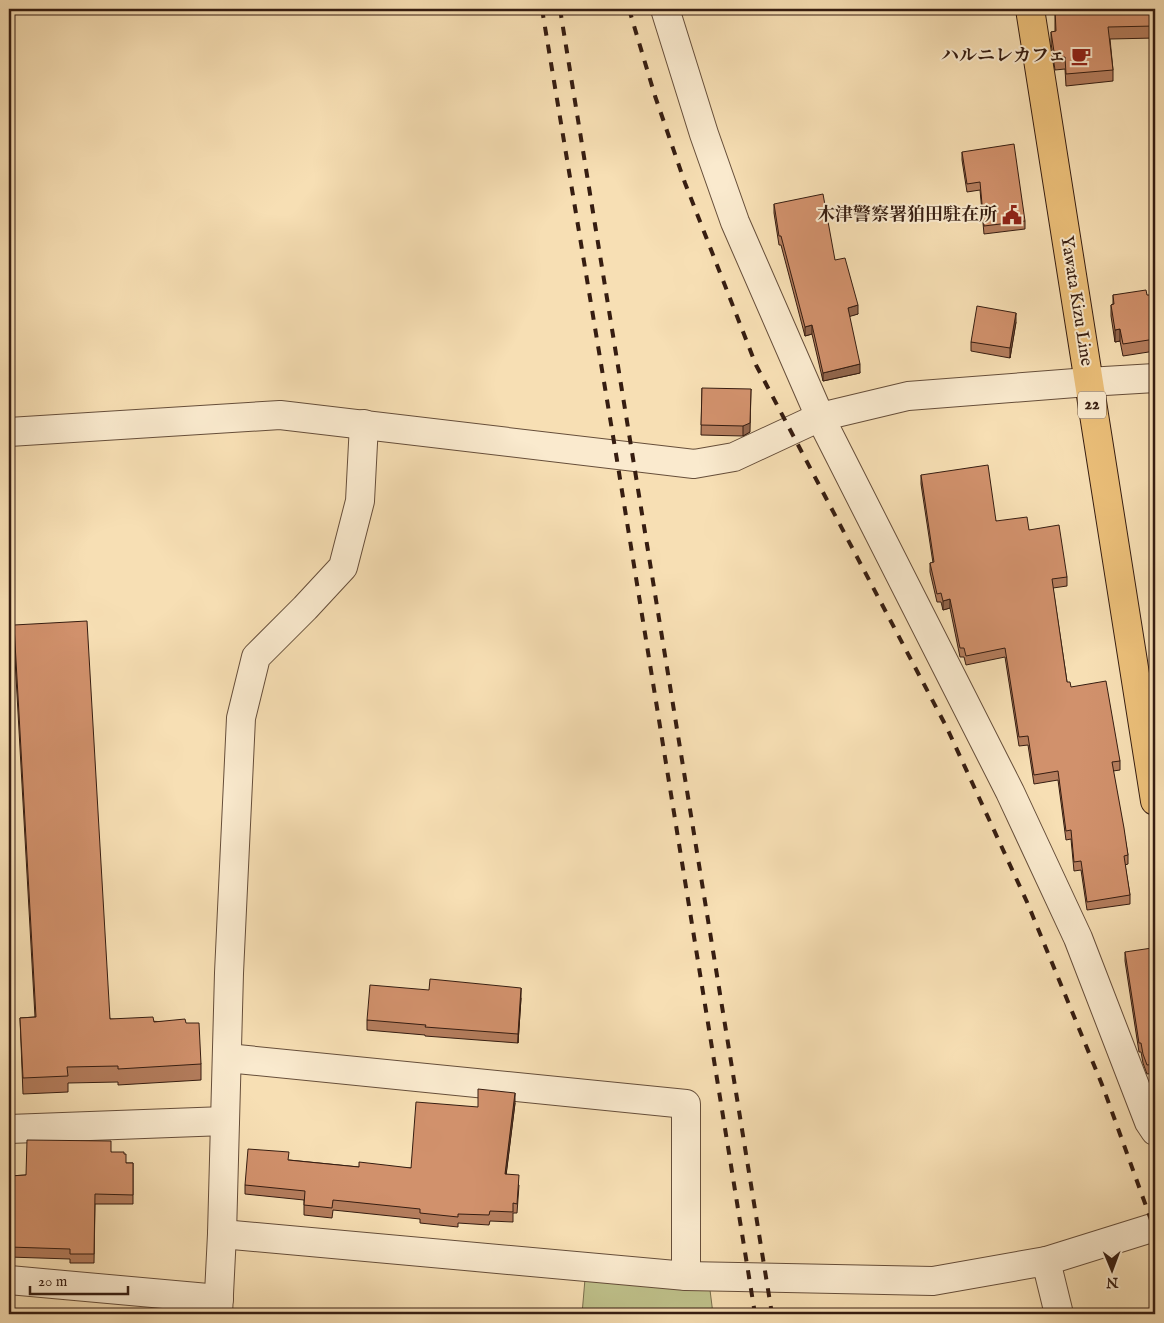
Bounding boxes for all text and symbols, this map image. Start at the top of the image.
place label: ハルニレカフェ [941,45,1066,68]
cafe icon: ハルニレカフェ [1070,45,1092,67]
place label: 木津警察署狛田駐在所 [817,204,997,227]
public building icon: 木津警察署狛田駐在所 [1001,204,1023,226]
street label: Yawata Kizu Line [1054,234,1098,368]
road number: 22 [1078,392,1106,418]
north arrow [1086,1246,1136,1296]
scale bar [30,1263,128,1295]
text: 20 m [38,1272,68,1291]
text: N [1106,1273,1119,1291]

